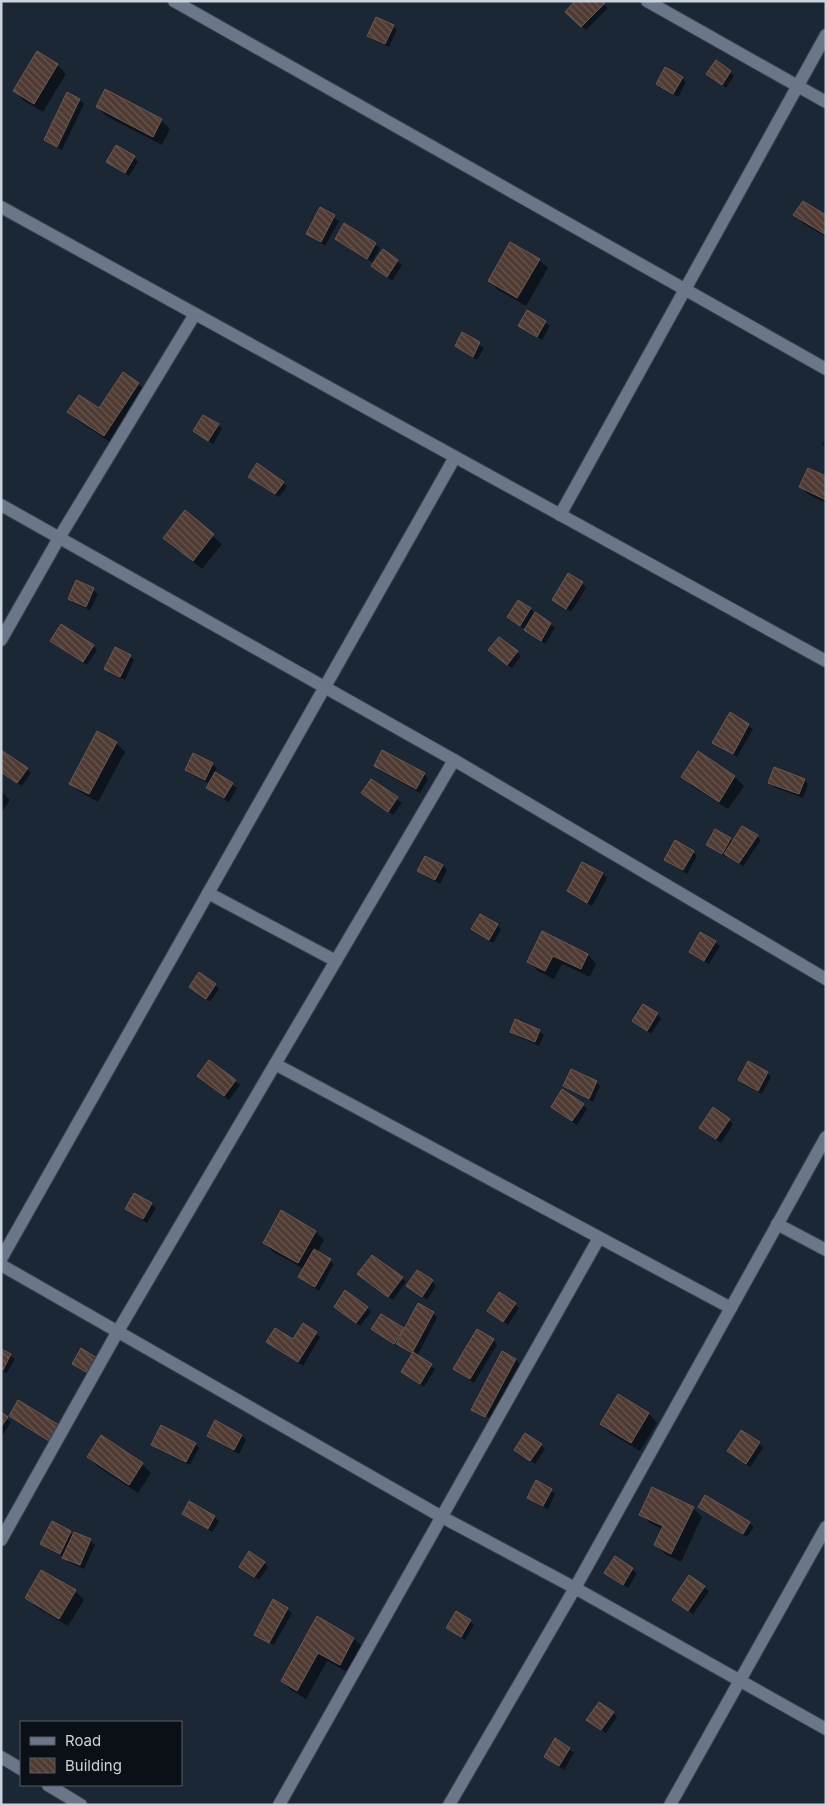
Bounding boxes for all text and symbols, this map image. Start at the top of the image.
legend [20,1721,182,1786]
text: Road [65,1731,101,1750]
text: Building [65,1756,122,1775]

